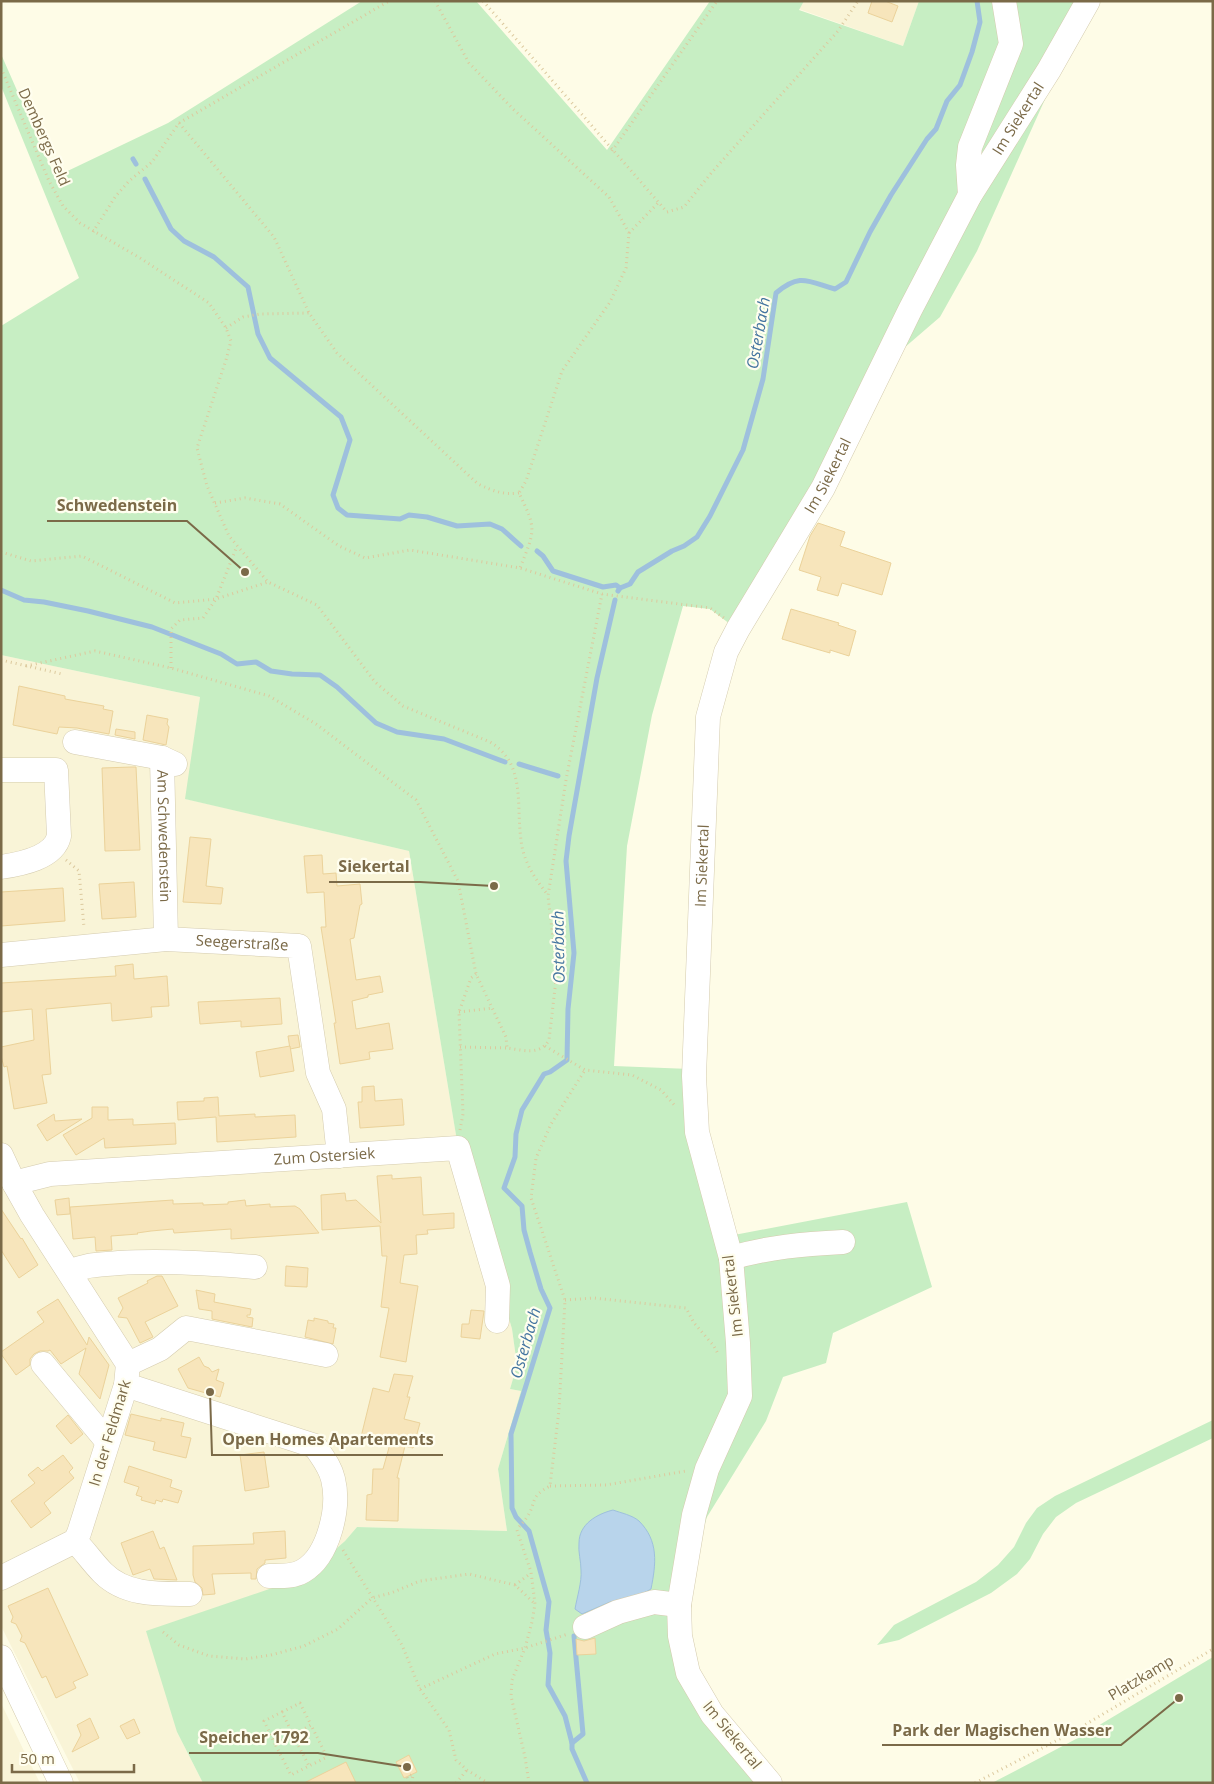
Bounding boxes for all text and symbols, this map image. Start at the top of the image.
street label: Im Siekertal [987,78,1048,158]
street label: Dembergs Feld [14,84,75,189]
water label: Osterbach [741,295,775,371]
street label: Im Siekertal [799,434,855,517]
callout: Schwedenstein [47,490,187,521]
text: Schwedenstein [57,494,177,516]
street label: Am Schwedenstein [153,769,176,903]
street label: Im Siekertal [690,824,713,907]
callout: Siekertal [329,851,420,882]
text: Siekertal [338,855,410,877]
water label: Osterbach [546,910,570,984]
street label: Seegerstraße [195,930,289,954]
street label: Zum Ostersiek [273,1142,376,1169]
street label: Im Siekertal [717,1254,747,1338]
water label: Osterbach [504,1305,546,1381]
street label: In der Feldmark [83,1377,135,1488]
callout: Open Homes Apartements [212,1424,443,1455]
text: Open Homes Apartements [222,1428,434,1450]
street label: Platzkamp [1104,1650,1177,1704]
street label: Im Siekertal [699,1696,766,1773]
callout: Park der Magischen Wasser [882,1714,1121,1745]
text: Park der Magischen Wasser [892,1719,1112,1741]
callout: Speicher 1792 [189,1722,318,1753]
text: Speicher 1792 [199,1726,309,1748]
scale bar [12,1742,135,1774]
text: 50 m [20,1748,55,1768]

